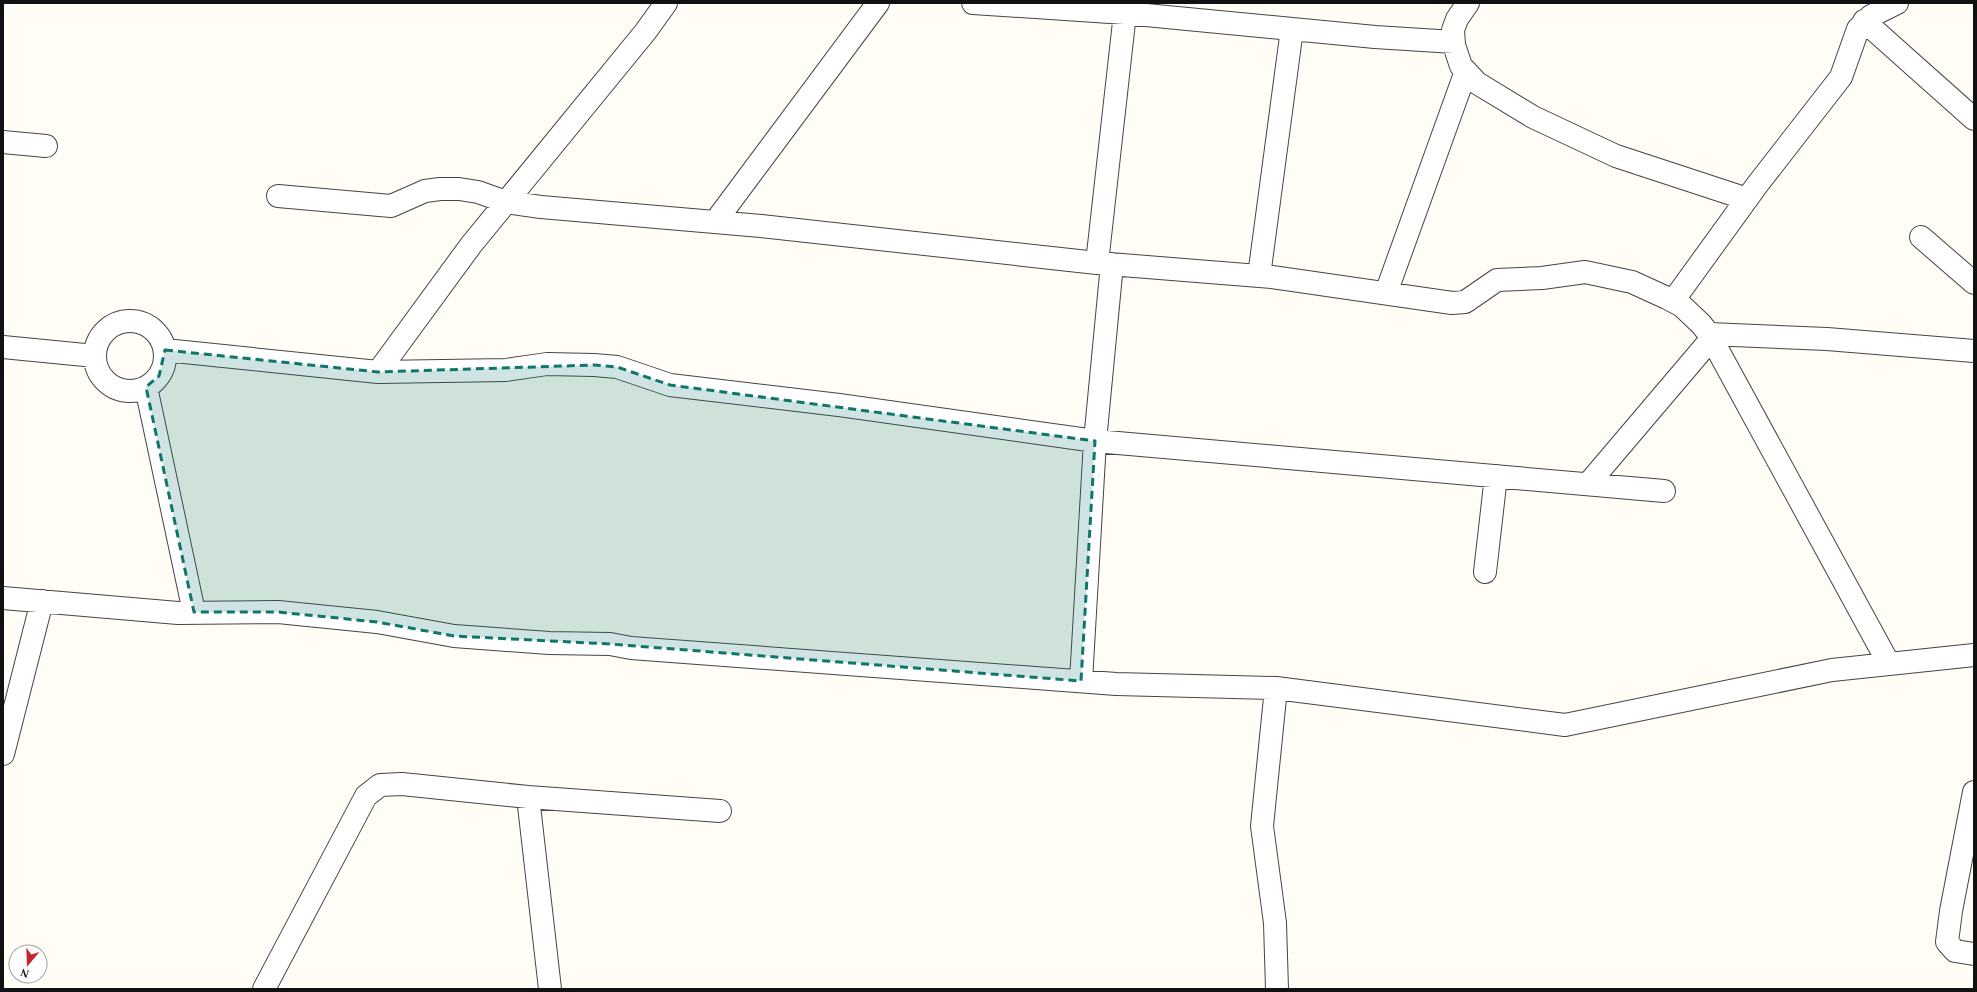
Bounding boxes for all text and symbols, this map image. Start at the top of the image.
north arrow [8,944,48,984]
text: N [19,966,30,980]

